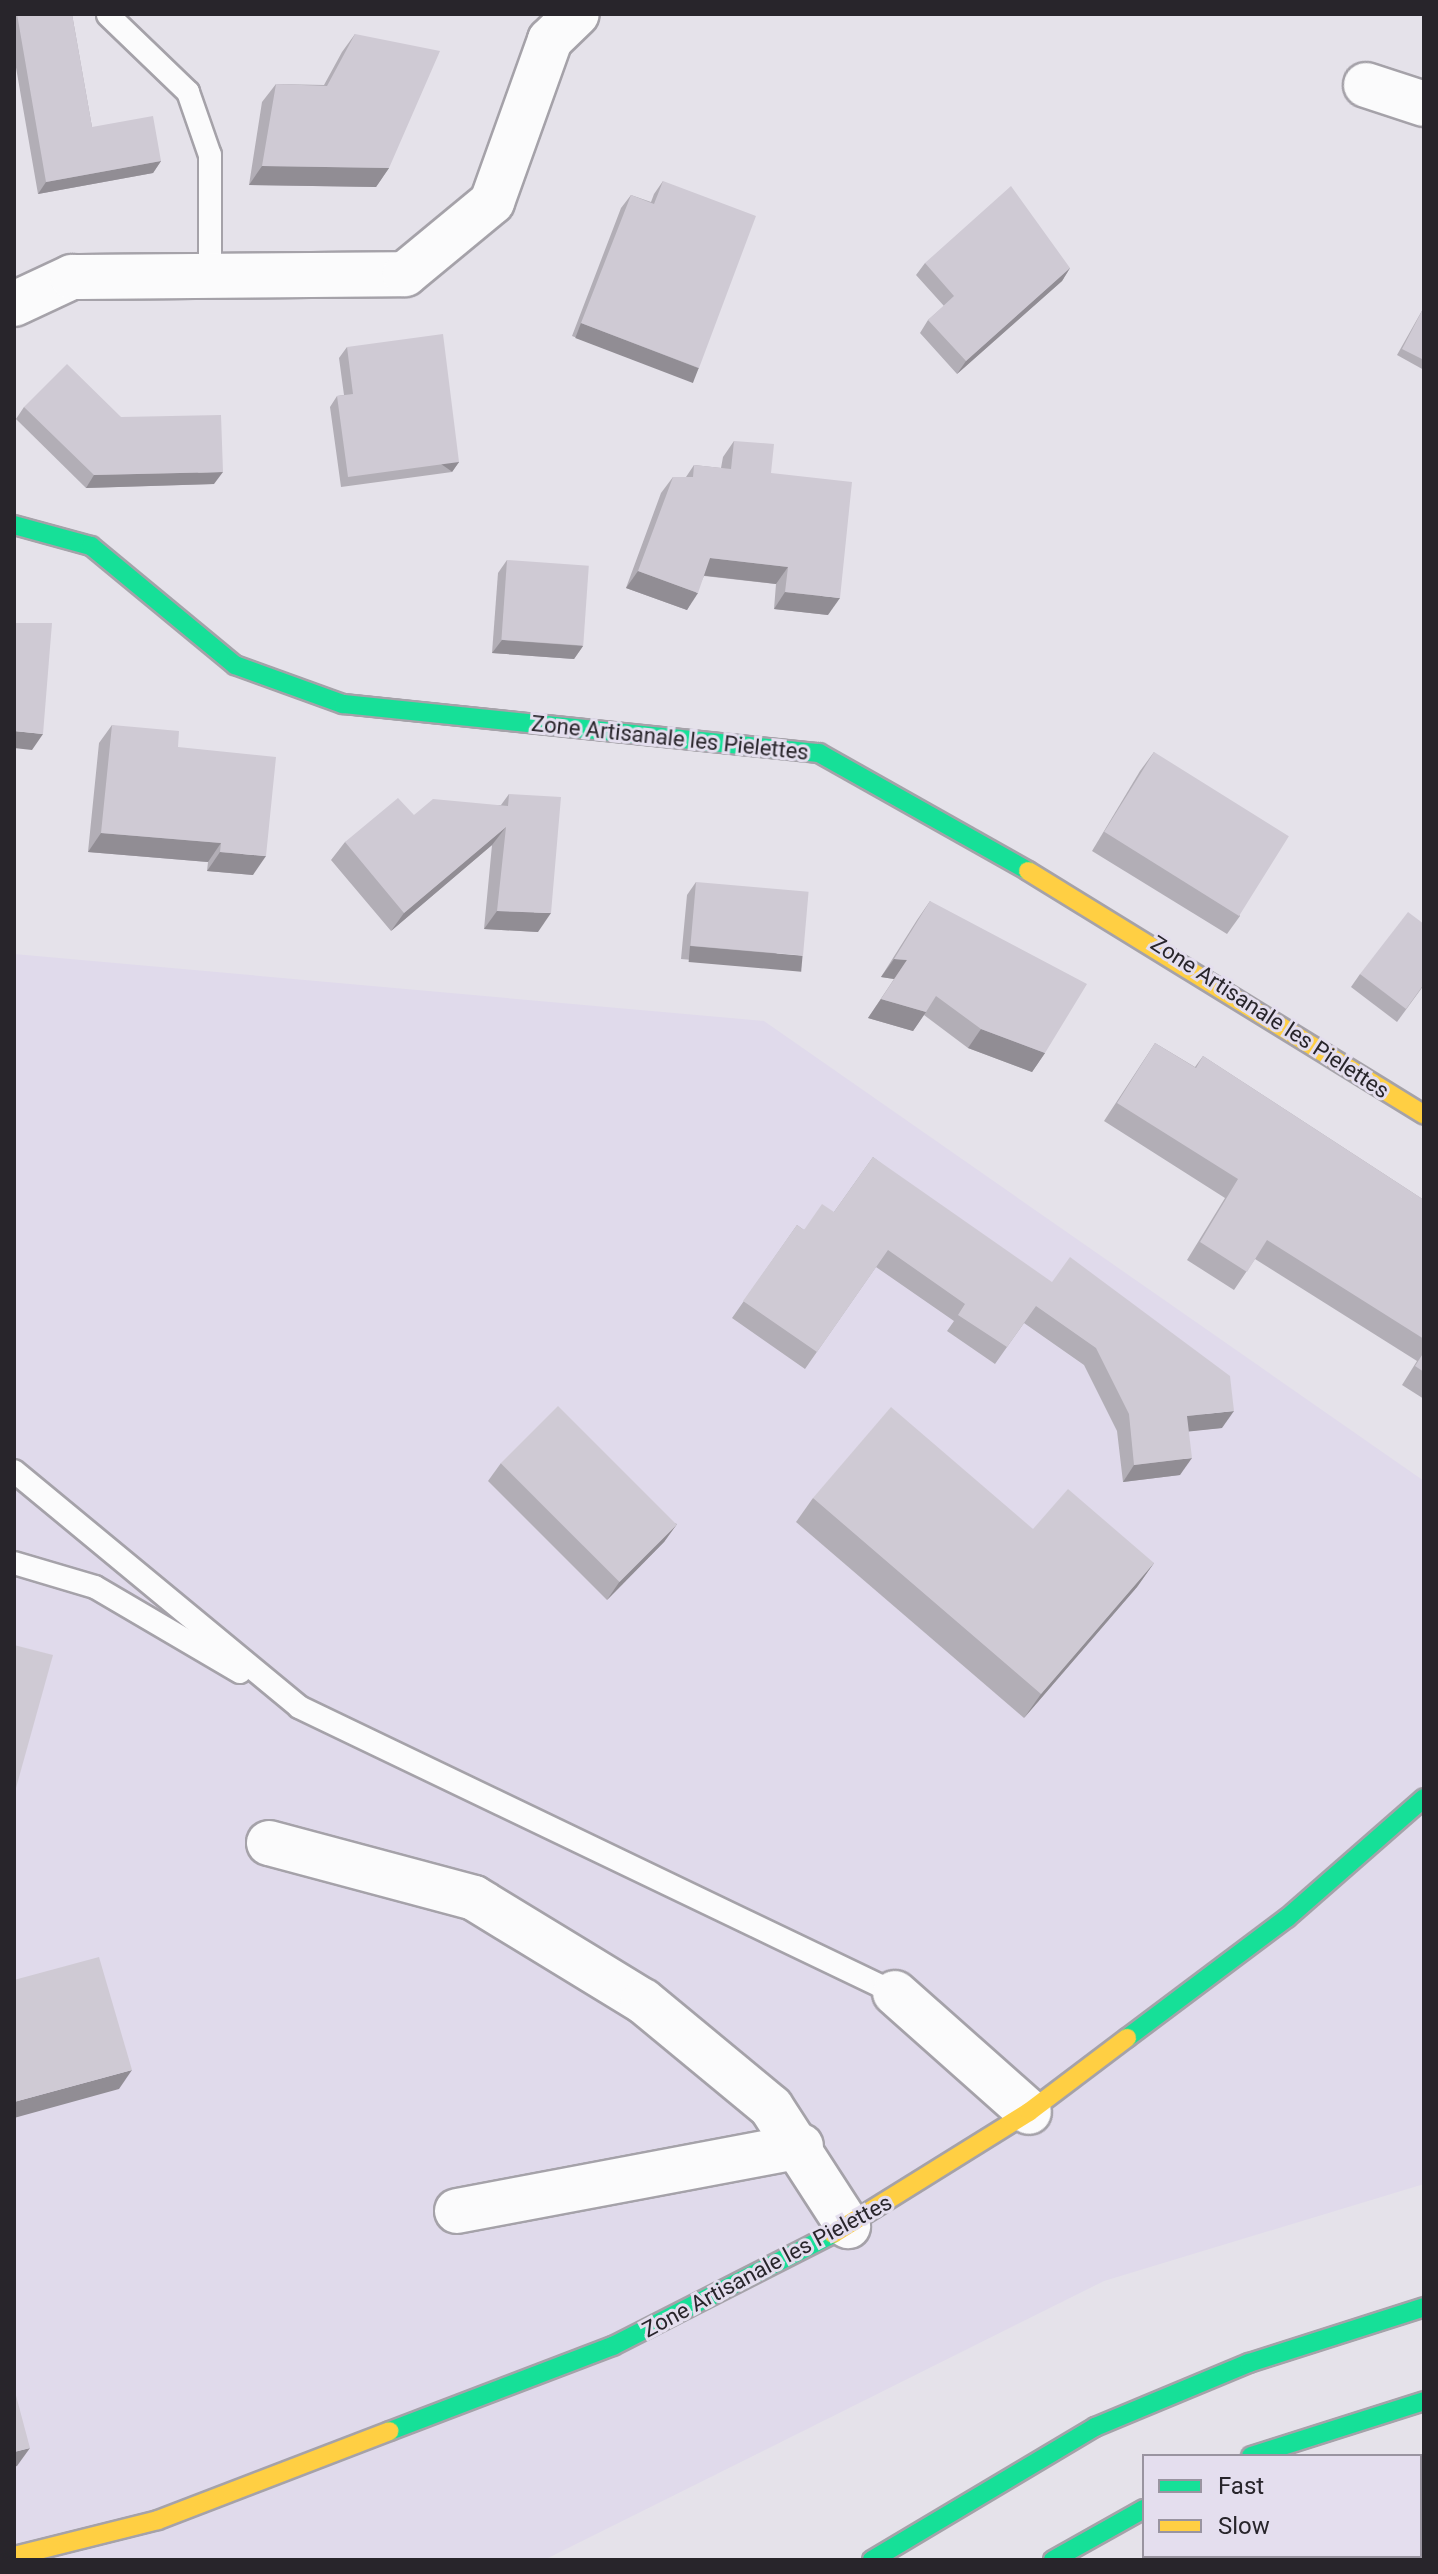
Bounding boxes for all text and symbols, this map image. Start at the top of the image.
street label: Zone Artisanale les Pielettes [530,710,810,766]
street label: Zone Artisanale les Pielettes [1146,930,1394,1104]
street label: Zone Artisanale les Pielettes [638,2189,896,2343]
legend [1142,2454,1422,2558]
text: Fast [1218,2472,1264,2500]
text: Slow [1218,2512,1270,2540]

